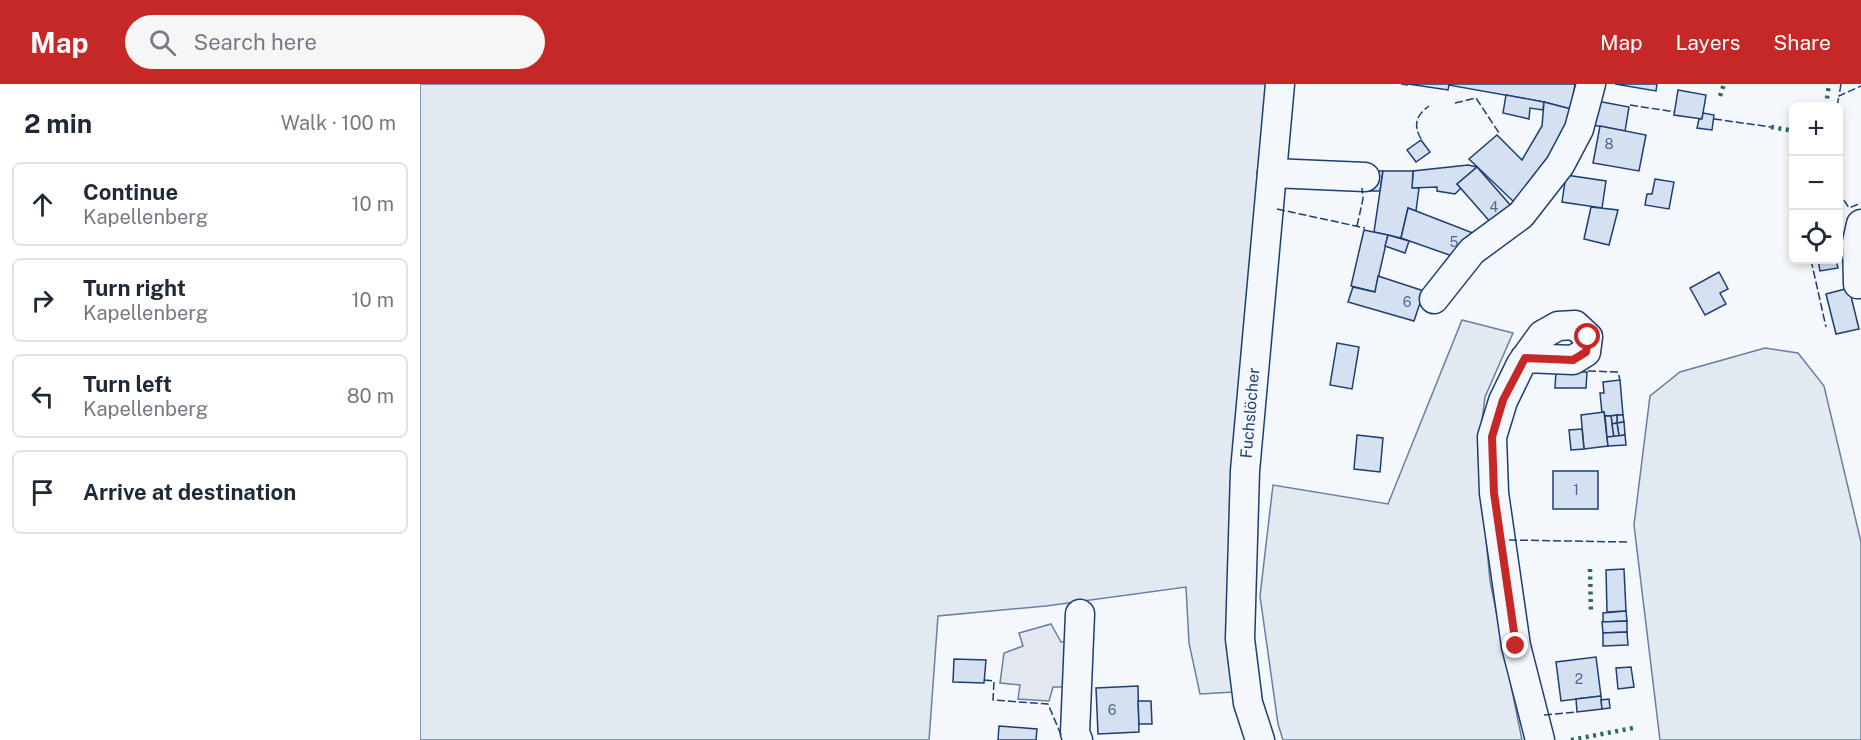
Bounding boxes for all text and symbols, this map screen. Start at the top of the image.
search box [125,15,545,69]
text: Map [30,26,89,59]
icon: search [146,26,179,59]
text: Search here [194,29,317,55]
text: Map [1600,30,1643,55]
text: Layers [1676,30,1740,55]
text: Share [1773,30,1831,55]
map controls [1789,102,1843,264]
button: + [1789,102,1843,156]
text: 2 min [24,108,92,139]
text: Walk · 100 m [281,111,396,135]
house number: 8 [1604,136,1614,152]
button: − [1789,156,1843,210]
text: Continue [83,179,178,205]
icon: ahead [26,188,59,221]
text: 10 m [351,192,394,216]
house number: 4 [1490,199,1499,215]
text: Kapellenberg [83,205,208,229]
button: locate [1789,210,1843,264]
house number: 5 [1450,234,1459,250]
text: Turn right [83,275,186,301]
icon: right [26,284,59,317]
text: 10 m [351,288,394,312]
house number: 6 [1403,294,1412,310]
text: Kapellenberg [83,301,208,325]
route start [1574,323,1600,349]
street label: Fuchslöcher [1237,367,1263,459]
text: Turn left [83,371,172,397]
icon: left [26,380,59,413]
text: 80 m [347,384,394,408]
text: Kapellenberg [83,397,208,421]
icon: arrive [26,476,59,509]
text: Arrive at destination [83,479,296,505]
house number: 1 [1573,482,1579,498]
route end [1502,632,1528,658]
house number: 2 [1575,671,1583,687]
house number: 6 [1108,702,1117,718]

